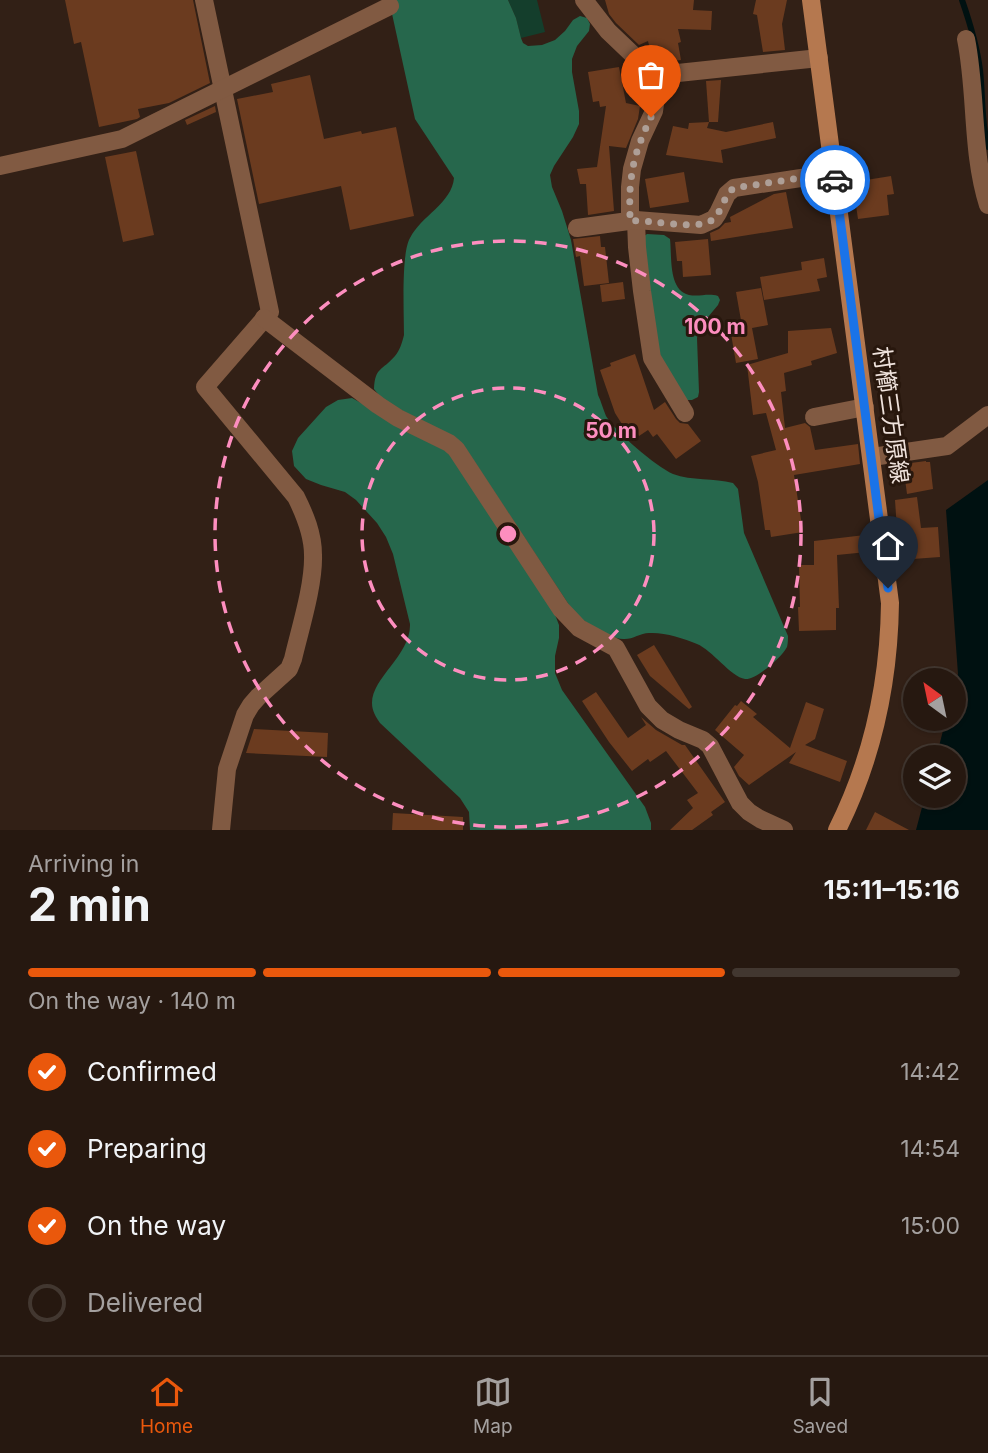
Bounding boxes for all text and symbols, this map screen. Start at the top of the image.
pin [621,45,681,117]
icon: bag [632,56,670,94]
courier [800,145,870,215]
icon: car [816,161,854,199]
text: 100 m [684,314,746,339]
street label: 村櫛三方原線 [868,345,914,485]
text: 50 m [585,418,637,443]
pin [858,516,918,588]
centre of rings [496,522,520,546]
icon: home [869,527,907,565]
north arrow [903,668,966,732]
map controls [903,668,966,808]
button: layers [903,745,966,808]
text: Arriving in [28,850,139,878]
text: 15:11–15:16 [823,874,960,905]
text: 2 min [28,876,151,932]
text: On the way · 140 m [28,987,236,1015]
icon: check [28,1053,66,1091]
text: Confirmed [87,1056,217,1087]
text: 14:42 [900,1058,960,1086]
icon: check [28,1130,66,1168]
text: Preparing [87,1133,207,1164]
text: 14:54 [900,1135,960,1163]
icon: check [28,1207,66,1245]
text: On the way [87,1210,226,1241]
text: 15:00 [901,1212,960,1240]
text: Delivered [87,1287,203,1318]
tab: Home [140,1373,193,1438]
tab: Map [473,1373,513,1438]
tab: Saved [792,1373,848,1438]

